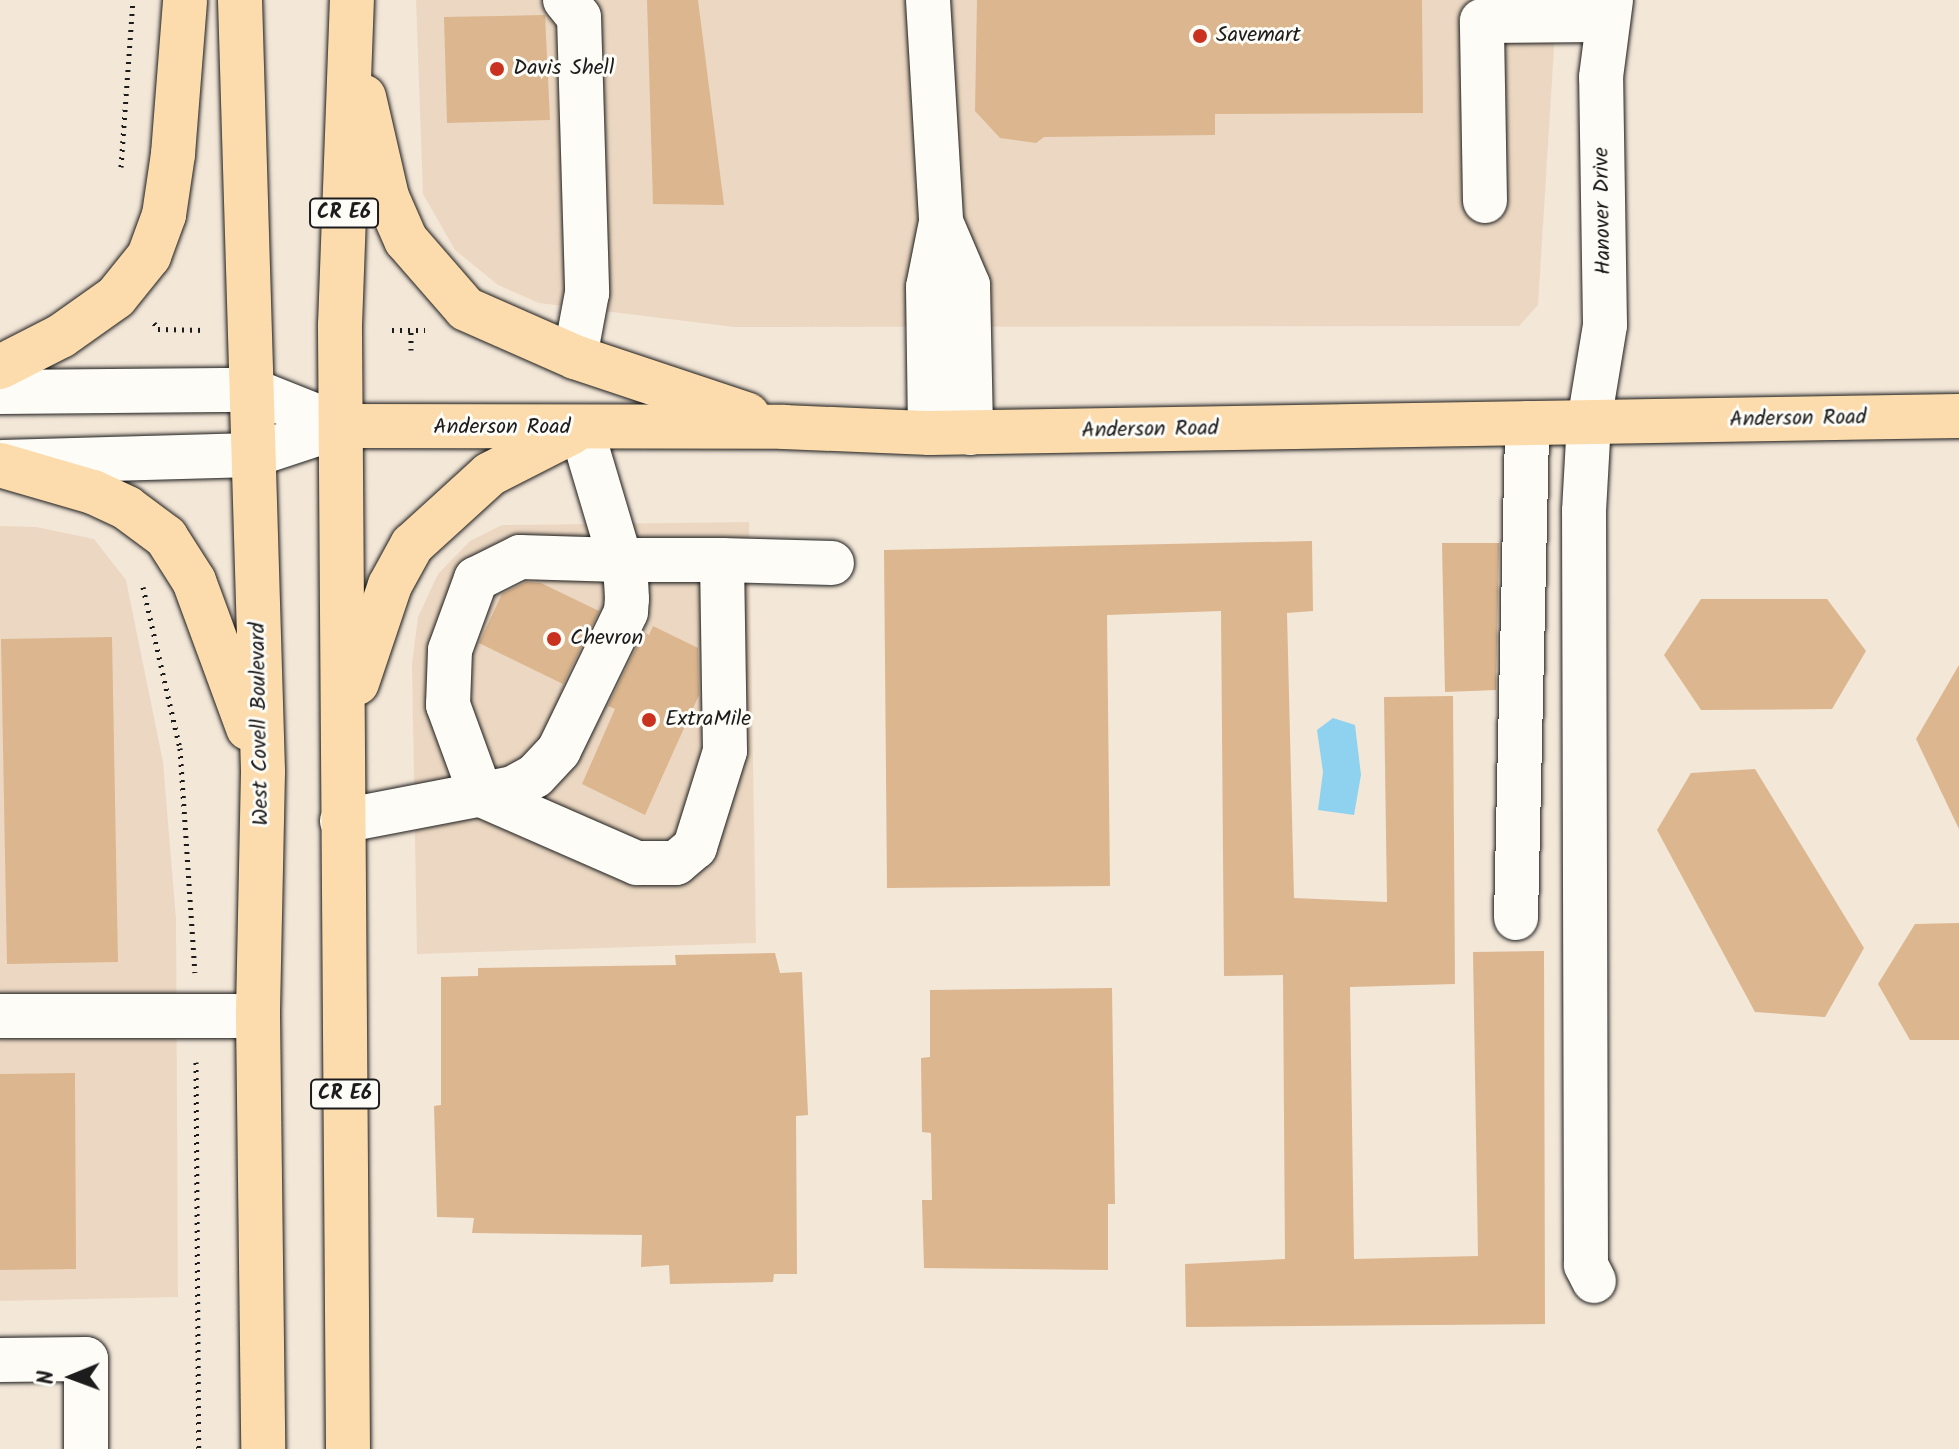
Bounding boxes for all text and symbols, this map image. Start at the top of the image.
place label: Savemart [1216,23,1301,49]
marker: Savemart [1191,27,1209,45]
place label: Davis Shell [513,56,614,82]
marker: Davis Shell [488,60,506,78]
street label: Hanover Drive [1589,147,1617,275]
road number: CR E6 [308,197,380,229]
street label: Anderson Road [1729,405,1867,433]
street label: Anderson Road [433,415,571,441]
street label: Anderson Road [1081,416,1219,444]
street label: West Covell Boulevard [245,622,275,826]
place label: Chevron [570,626,643,652]
marker: Chevron [545,630,563,648]
place label: ExtraMile [665,707,751,733]
marker: ExtraMile [640,711,658,729]
road number: CR E6 [309,1078,381,1110]
north arrow [32,1337,112,1417]
text: N [30,1370,65,1385]

